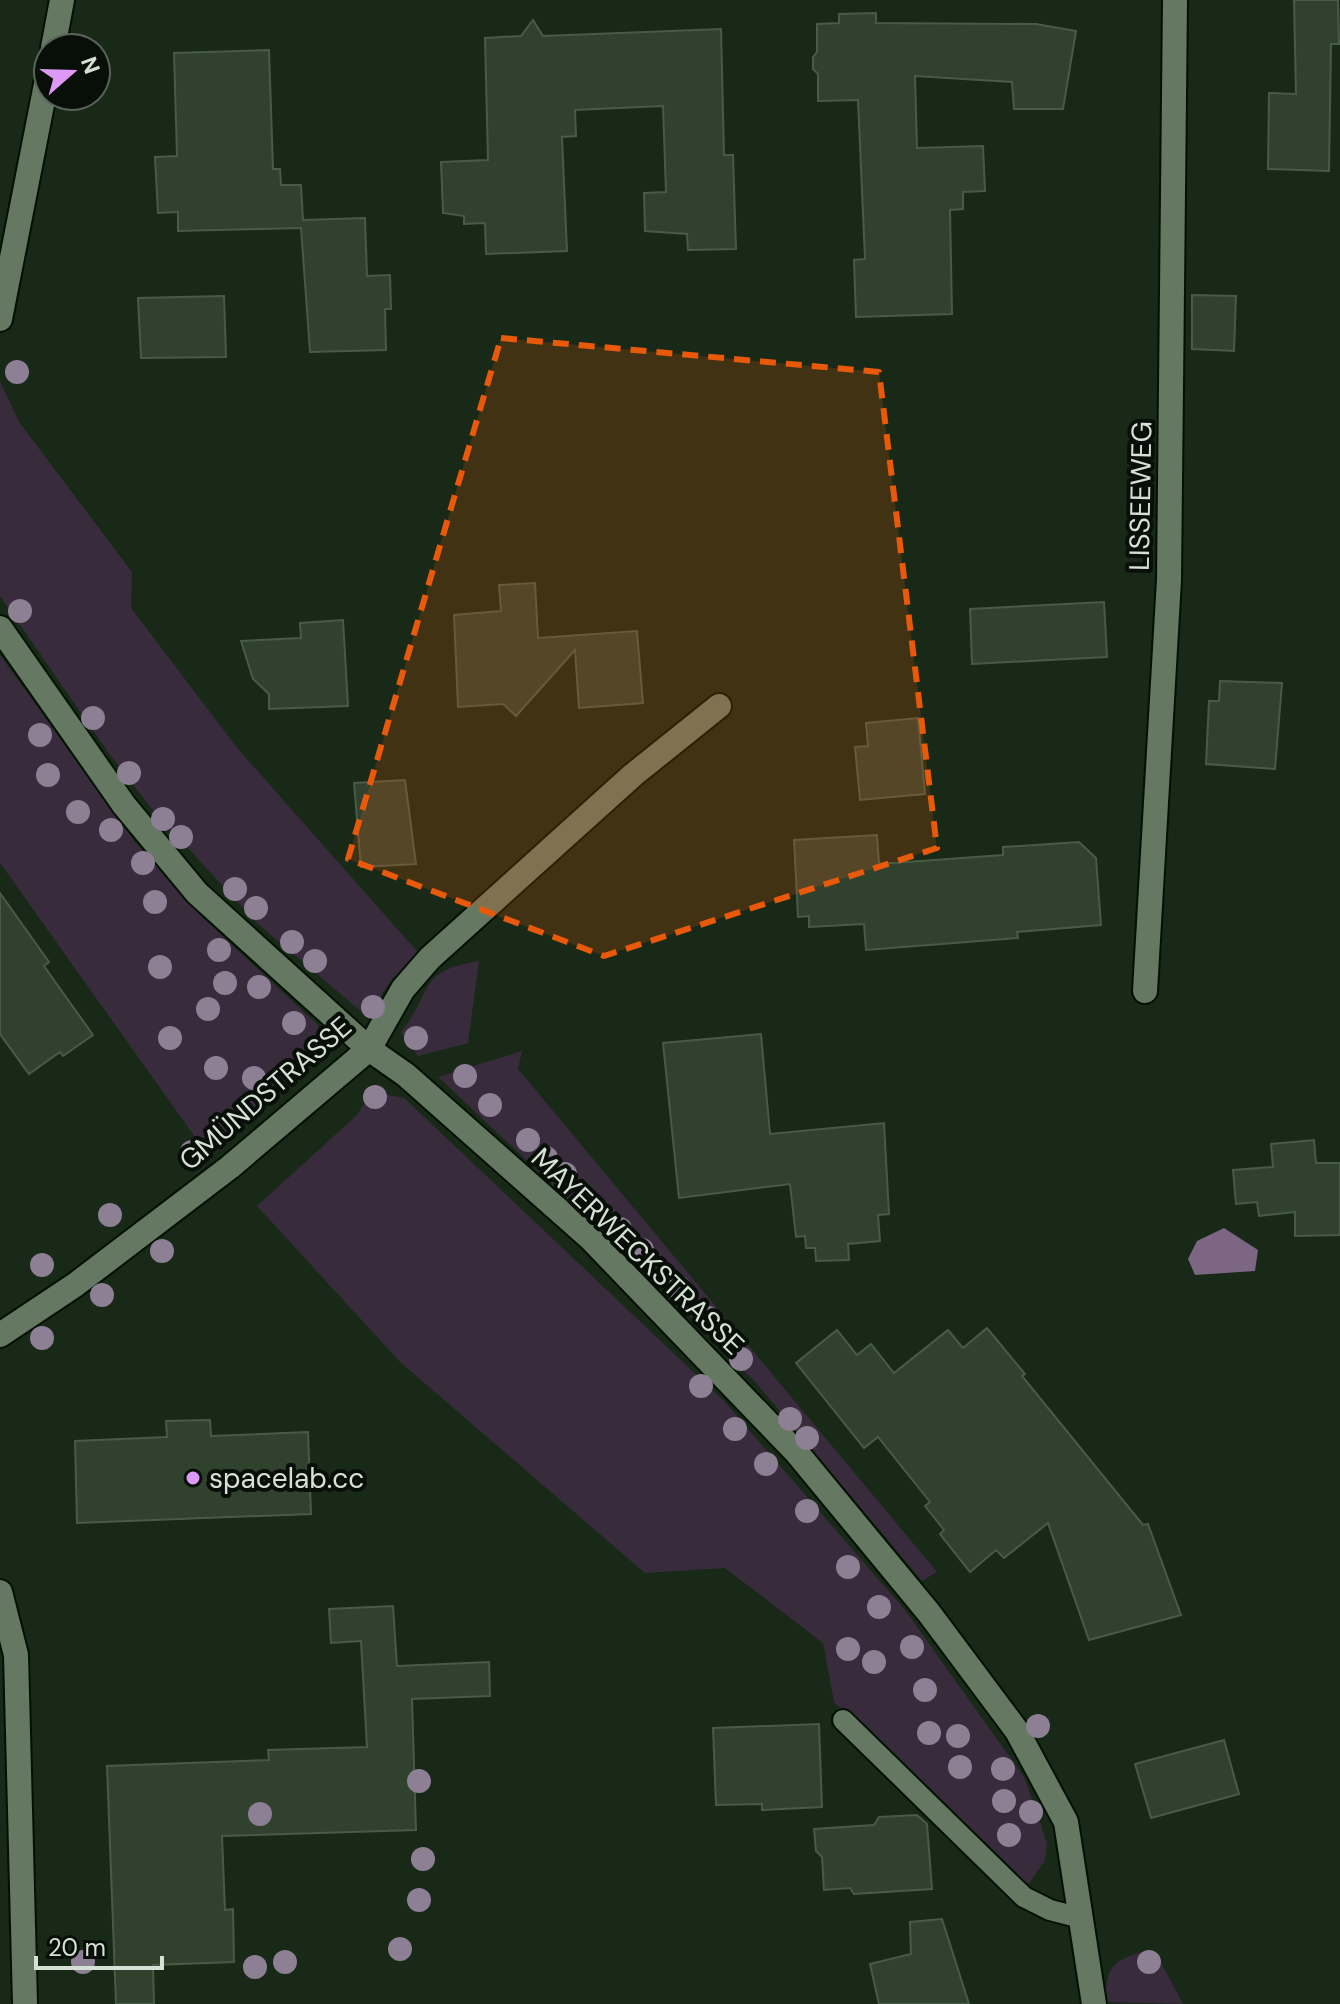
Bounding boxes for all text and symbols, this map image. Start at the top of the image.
north arrow [32,32,112,112]
text: N [74,53,107,78]
street label: LISSEEWEG [1121,421,1160,571]
street label: GMÜNDSTRASSE [171,1008,359,1178]
street label: MAYERWECKSTRASSE [523,1140,752,1363]
place label: spacelab.cc [209,1460,364,1497]
marker: spacelab.cc [184,1469,202,1487]
scale bar [36,1920,162,1970]
text: 20 m [48,1932,106,1963]

